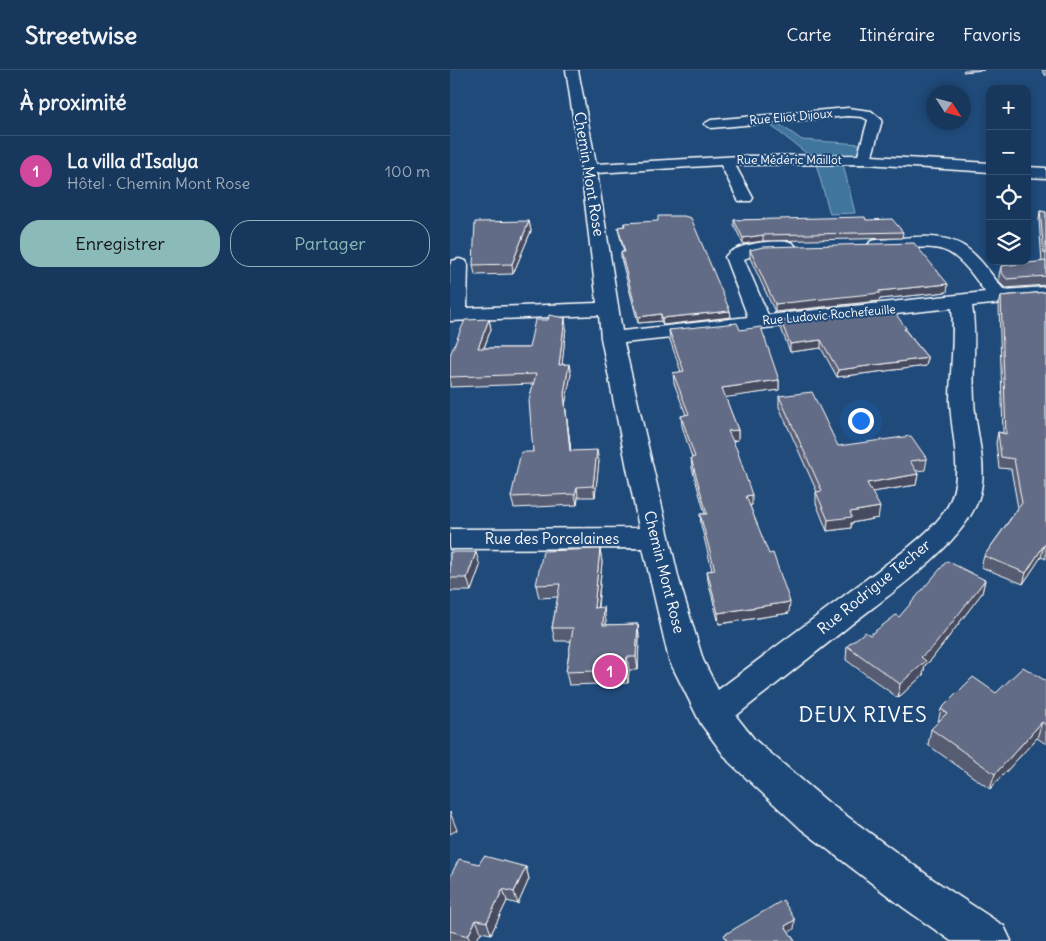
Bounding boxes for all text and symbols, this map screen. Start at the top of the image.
text: Streetwise [25,20,137,50]
text: Carte [786,23,831,46]
text: Itinéraire [859,23,935,46]
text: Favoris [963,23,1021,46]
north arrow [926,85,971,130]
map controls [986,85,1031,265]
button: + [986,85,1031,130]
text: À proximité [20,89,127,116]
street label: Rue Eliot Dijoux [749,105,833,128]
street label: Chemin Mont Rose [570,110,609,238]
button: − [986,130,1031,175]
text: La villa d'Isalya [67,149,198,173]
street label: Rue Médéric Maillot [736,152,842,167]
text: 1 [33,161,39,181]
text: 100 m [385,161,430,181]
text: Hôtel · Chemin Mont Rose [67,173,250,193]
button: locate [986,175,1031,220]
button: Enregistrer [20,220,220,267]
button: Partager [230,220,430,267]
button: layers [986,220,1031,265]
street label: Rue Ludovic Rochefeuille [762,301,896,328]
your location [848,408,874,434]
street label: Chemin Mont Rose [640,509,689,635]
street label: Rue des Porcelaines [485,529,619,548]
street label: Rue Rodrigue Techer [813,535,934,638]
pin: 1 [594,652,626,690]
district label: DEUX RIVES [798,701,928,728]

